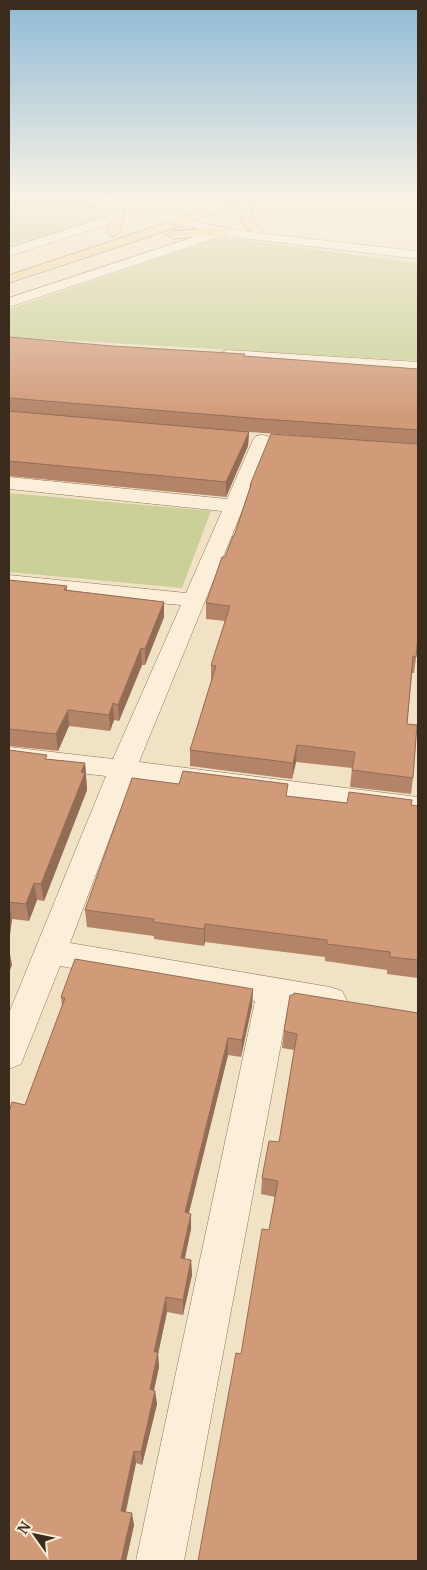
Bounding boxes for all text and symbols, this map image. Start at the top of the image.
north arrow [10,1510,60,1560]
text: N [14,1518,35,1537]

